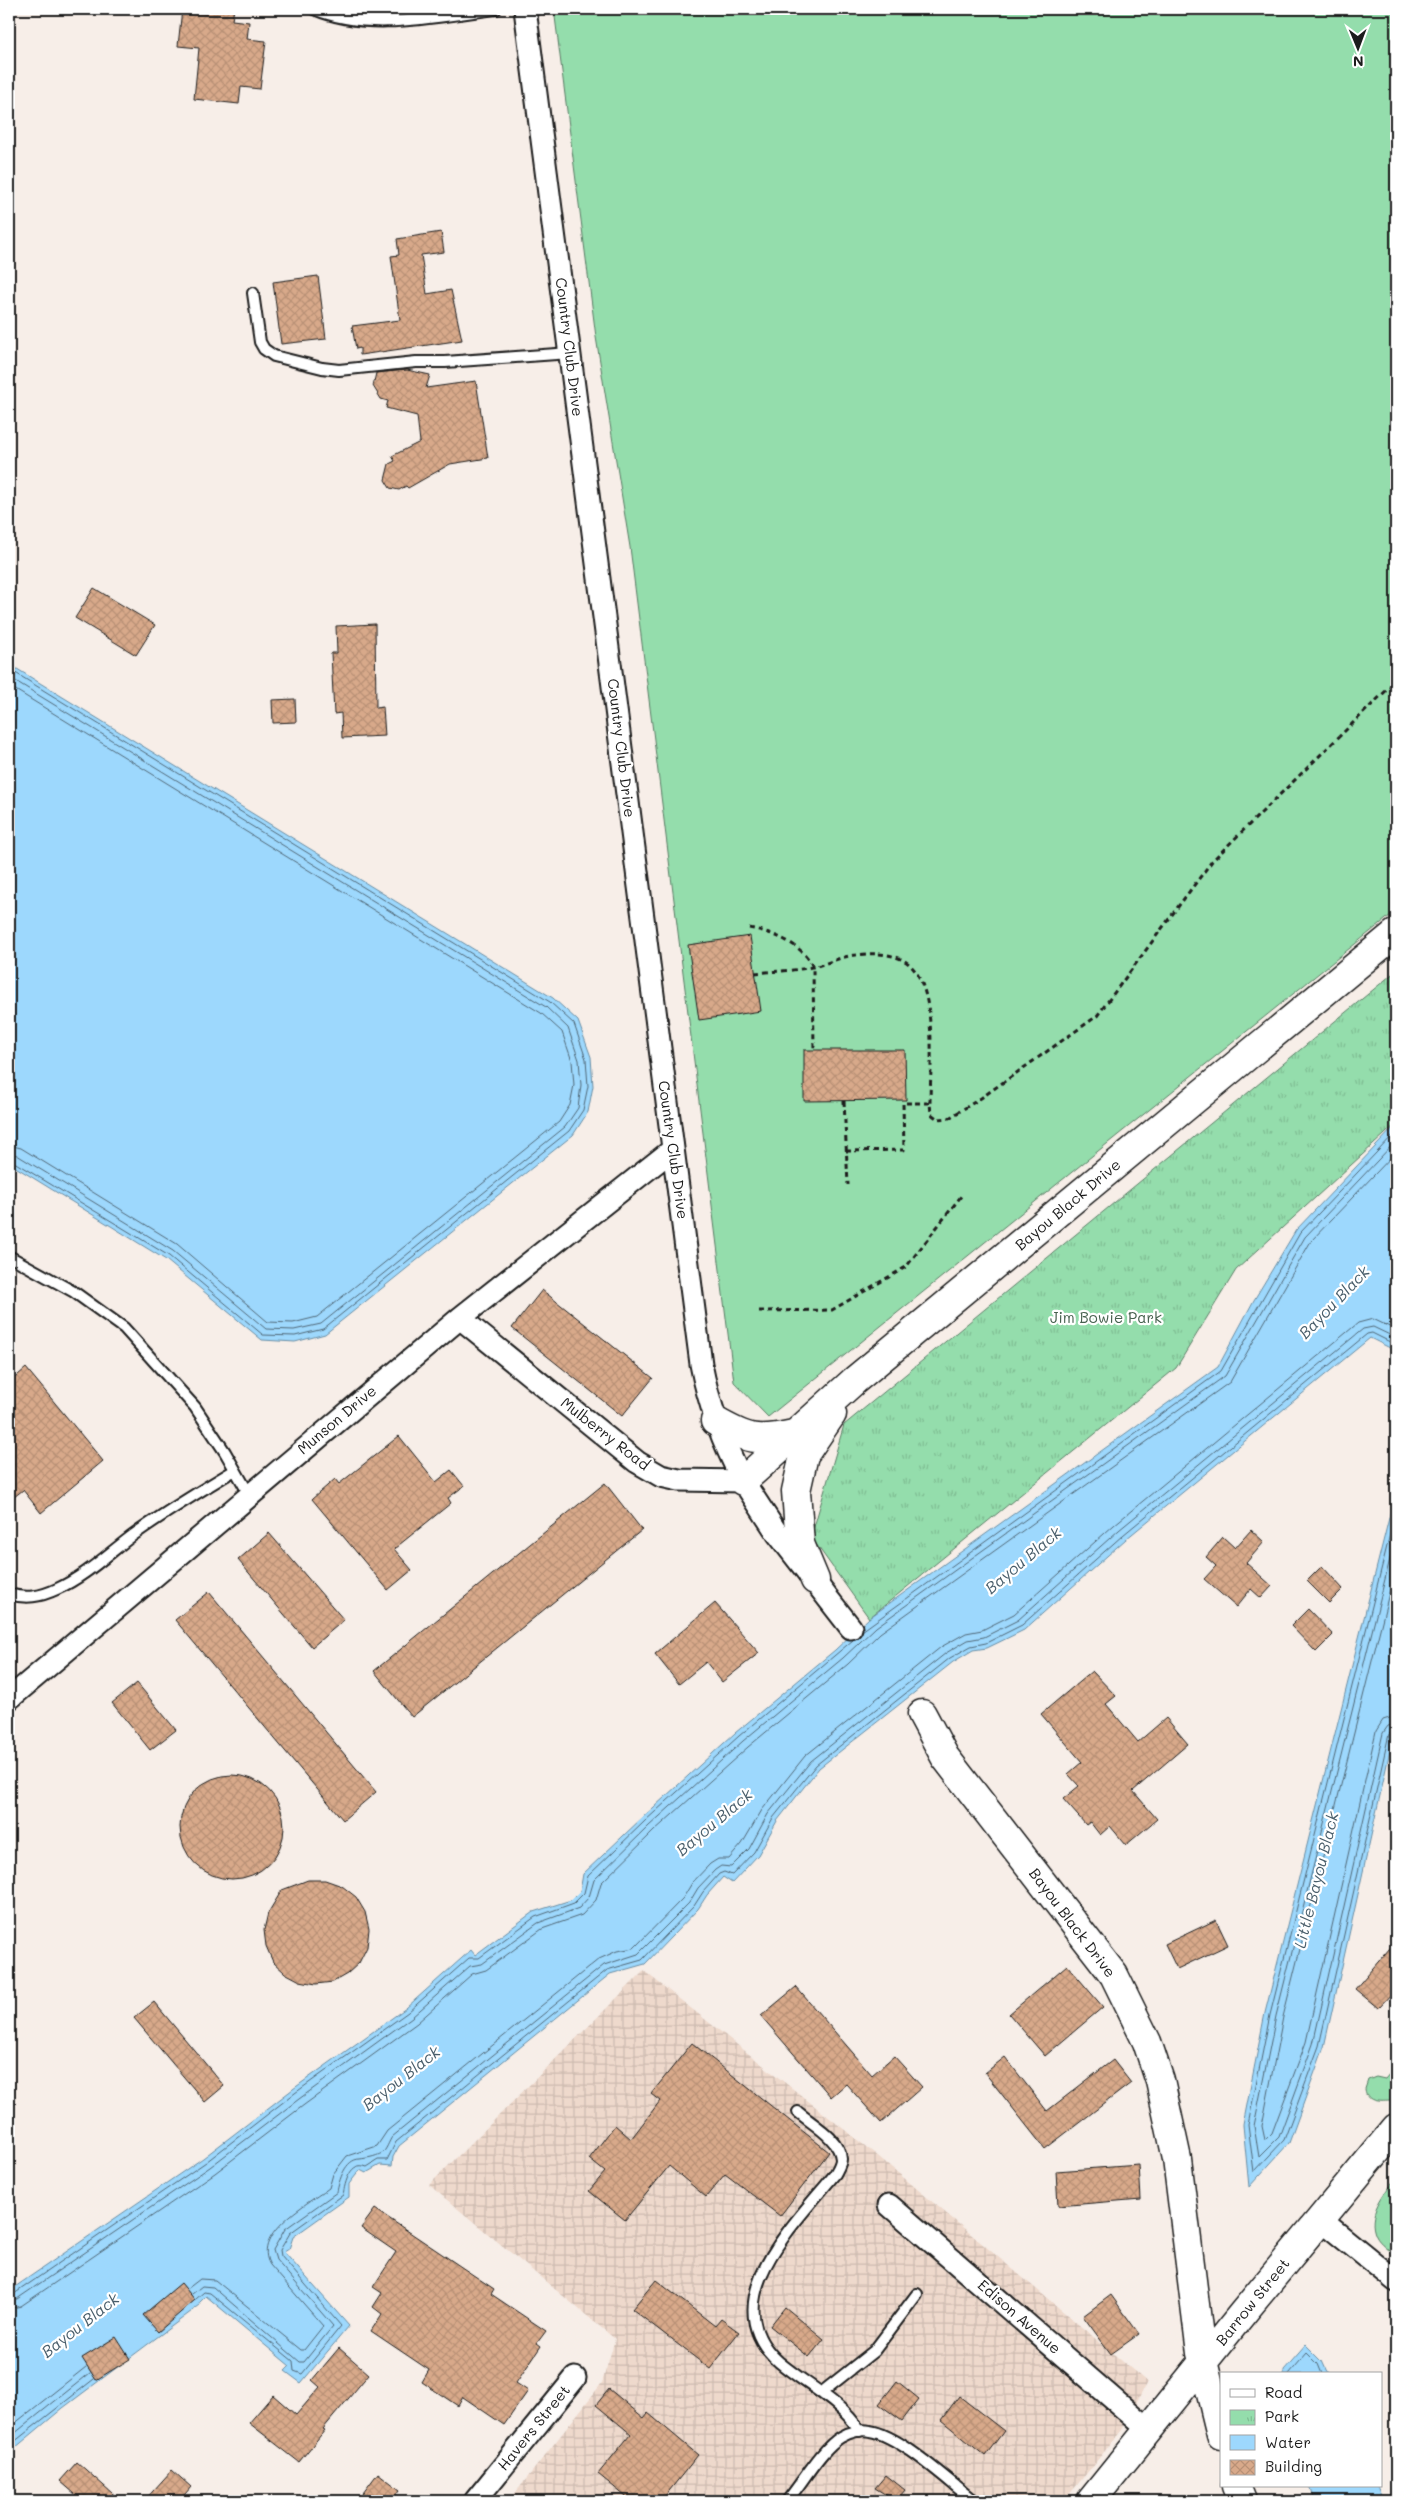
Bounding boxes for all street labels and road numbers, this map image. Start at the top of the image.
street label: Country Club Drive [552,276,588,417]
street label: Country Club Drive [604,677,640,818]
street label: Country Club Drive [654,1079,694,1220]
street label: Bayou Black Drive [1010,1154,1124,1254]
street label: Munson Drive [293,1380,380,1458]
street label: Mulberry Road [557,1392,654,1474]
street label: Bayou Black Drive [1025,1864,1121,1981]
street label: Barrow Street [1211,2254,1294,2349]
street label: Edison Avenue [974,2275,1065,2358]
street label: Havers Street [493,2380,574,2474]

